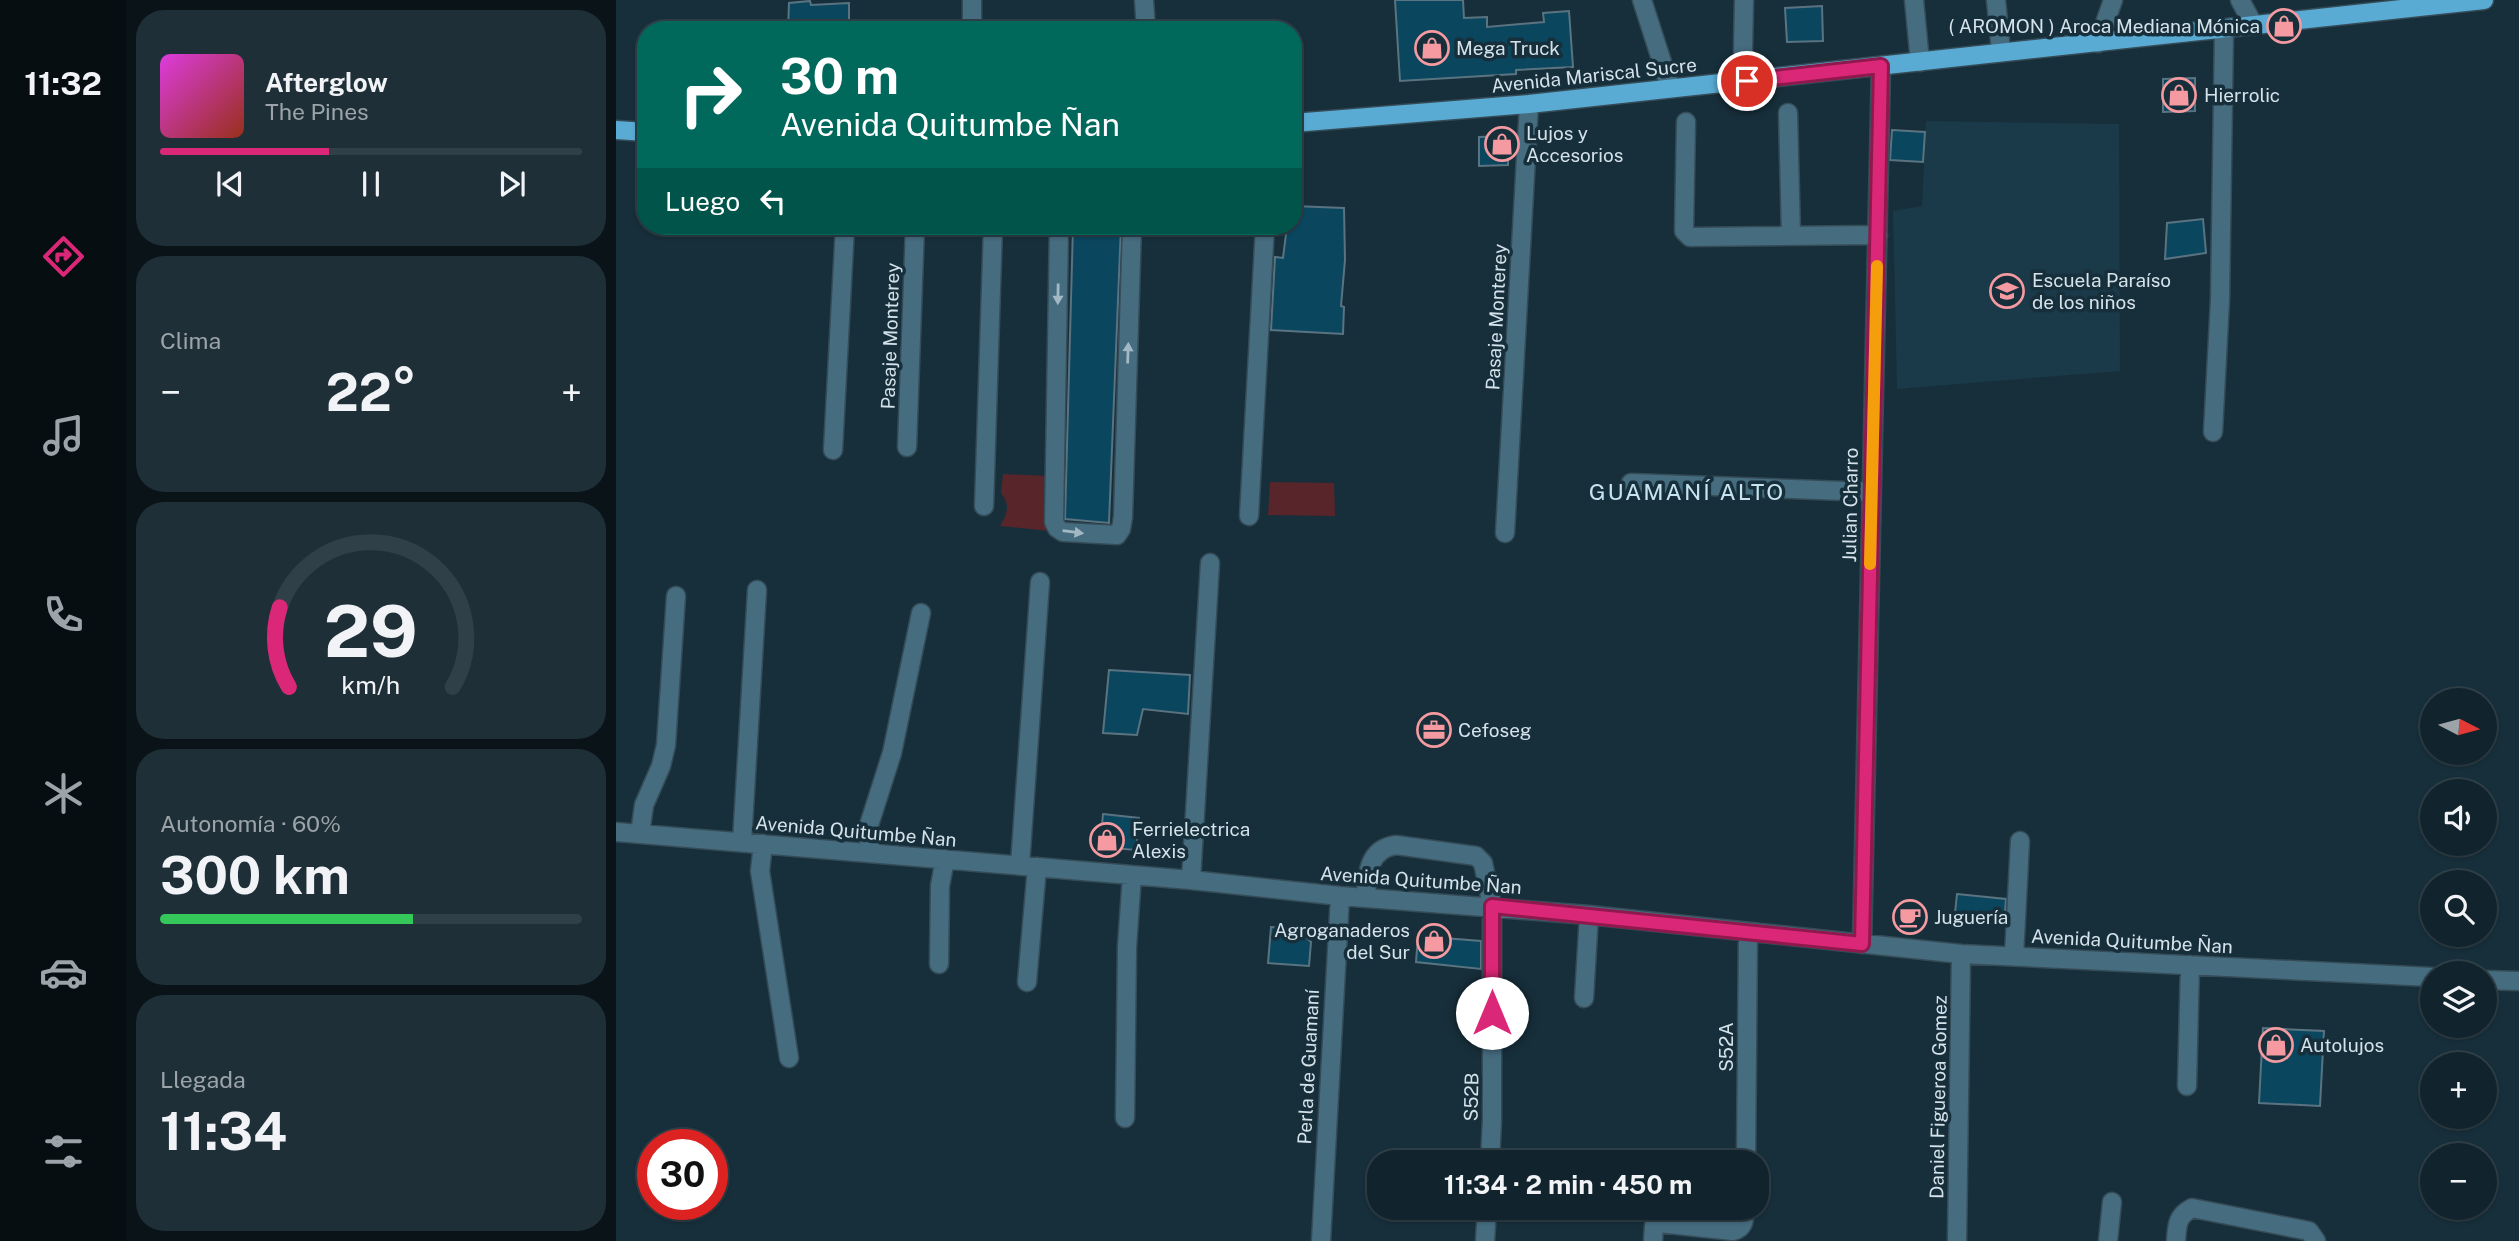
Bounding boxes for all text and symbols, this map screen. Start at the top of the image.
shop icon: ( AROMON ) Aroca Mediana Mónica [2265,7,2303,45]
place label: ( AROMON ) Aroca Mediana Mónica [1949,15,2260,37]
shop icon: Mega Truck [1413,29,1451,67]
place label: Mega Truck [1456,37,1560,59]
text: 30 m [780,47,899,105]
icon: right [665,49,756,140]
pin [1717,51,1777,111]
street label: Avenida Mariscal Sucre [1490,53,1698,97]
icon: arrive [1728,62,1766,100]
text: 11:32 [24,65,102,102]
text: Afterglow [265,67,388,98]
shop icon: Hierrolic [2160,76,2198,114]
place label: Hierrolic [2204,84,2280,106]
text: The Pines [265,98,369,125]
text: Avenida Quitumbe Ñan [780,106,1120,143]
place label: Lujos y Accesorios [1526,122,1623,166]
shop icon: Lujos y Accesorios [1483,125,1521,163]
icon: previous [211,165,249,203]
icon: pause [352,165,390,203]
icon: next [493,165,531,203]
icon: left [754,182,792,220]
text: Luego [665,186,740,217]
icon: directions [39,232,88,281]
street label: Pasaje Monterey [1481,243,1511,391]
street label: Pasaje Monterey [876,262,904,410]
place label: Escuela Paraíso de los niños [2032,269,2171,313]
school or university icon: Escuela Paraíso de los niños [1988,272,2026,310]
one-way arrow [1052,283,1064,305]
text: Clima [160,327,221,354]
one-way arrow [1122,342,1134,364]
text: 22° [326,362,416,423]
text: − [160,370,181,415]
text: + [561,370,582,415]
icon: music [39,411,88,460]
street label: Julian Charro [1838,447,1862,563]
district label: GUAMANÍ ALTO [1589,478,1785,505]
one-way arrow [1062,527,1084,538]
text: 29 [324,588,418,673]
icon: phone [39,590,88,639]
text: km/h [342,669,400,699]
north arrow [2420,688,2497,765]
map controls [2420,688,2497,1220]
office icon: Cefoseg [1415,711,1453,749]
place label: Cefoseg [1458,719,1532,741]
icon: climate [39,769,88,818]
button: sound [2420,779,2497,856]
text: Autonomía · 60% [160,810,341,837]
street label: Avenida Quitumbe Ñan [754,811,958,851]
place label: Ferrielectrica Alexis [1132,818,1250,862]
shop icon: Ferrielectrica Alexis [1088,821,1126,859]
text: 300 km [160,845,350,906]
street label: Avenida Quitumbe Ñan [1320,862,1522,898]
button: search [2420,870,2497,947]
cafe icon: Juguería [1891,898,1929,936]
place label: Juguería [1934,906,2008,928]
place label: Agroganaderos del Sur [1274,919,1410,963]
shop icon: Agroganaderos del Sur [1415,922,1453,960]
street label: Avenida Quitumbe Ñan [2031,925,2233,957]
icon: car [39,948,88,997]
button: layers [2420,961,2497,1038]
position arrow [1455,976,1529,1050]
street label: Perla de Guamaní [1293,989,1323,1145]
street label: Daniel Figueroa Gomez [1925,995,1951,1199]
street label: S52A [1715,1022,1737,1072]
shop icon: Autolujos [2257,1026,2295,1064]
place label: Autolujos [2300,1034,2384,1056]
button: + [2420,1052,2497,1129]
text: Llegada [160,1066,246,1093]
street label: S52B [1460,1072,1482,1122]
text: 11:34 [160,1101,287,1162]
icon: filters [39,1127,88,1176]
speed limit sign: 30 [637,1129,728,1220]
button: − [2420,1143,2497,1220]
text: 11:34 · 2 min · 450 m [1444,1169,1692,1200]

